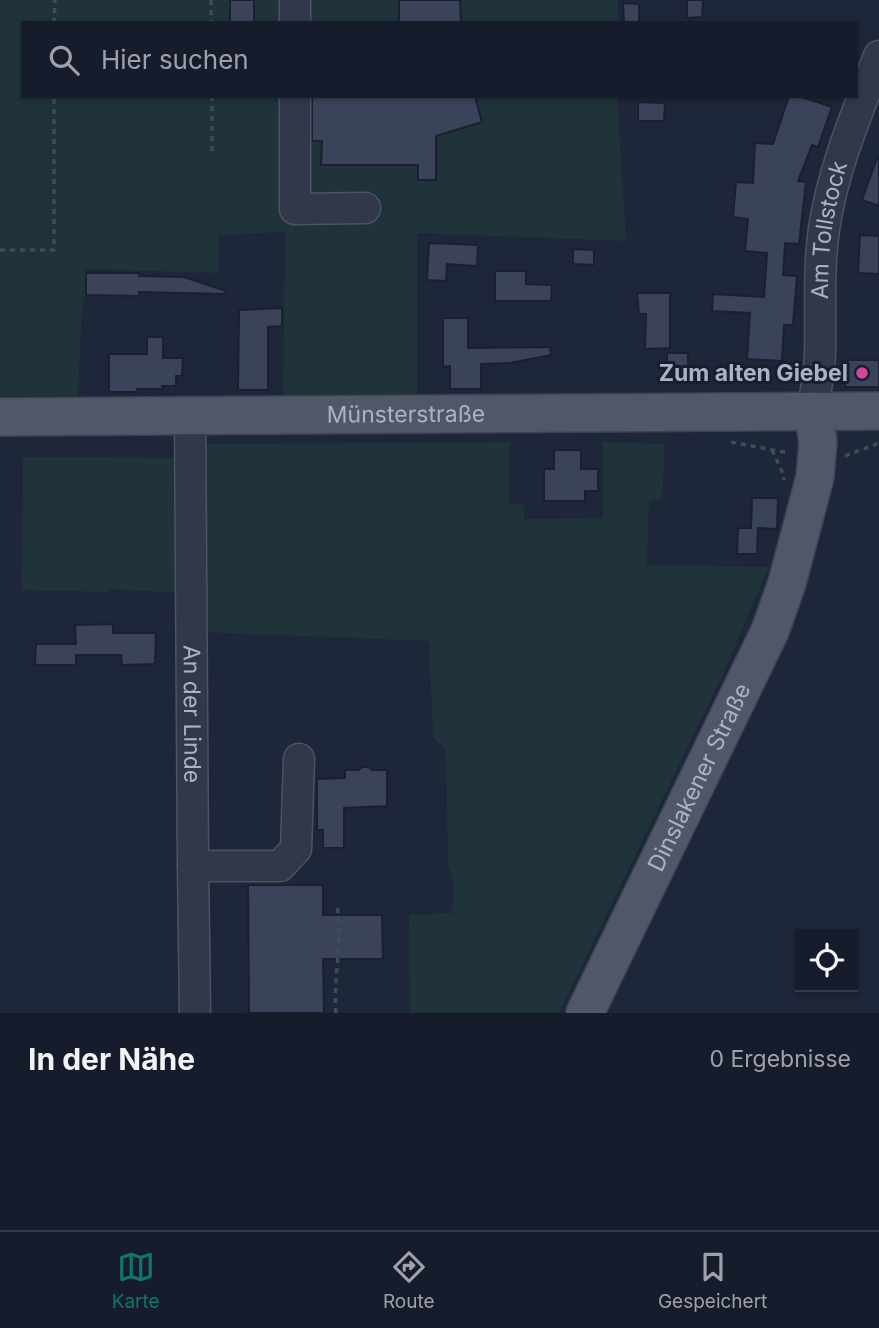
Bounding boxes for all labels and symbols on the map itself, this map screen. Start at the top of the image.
street label: Am Tollstock [806,157,853,299]
place label: Zum alten Giebel [659,359,848,387]
marker: Zum alten Giebel [854,365,870,381]
street label: Münsterstraße [327,400,485,429]
street label: An der Linde [178,645,206,783]
street label: Dinslakener Straße [642,679,757,876]

